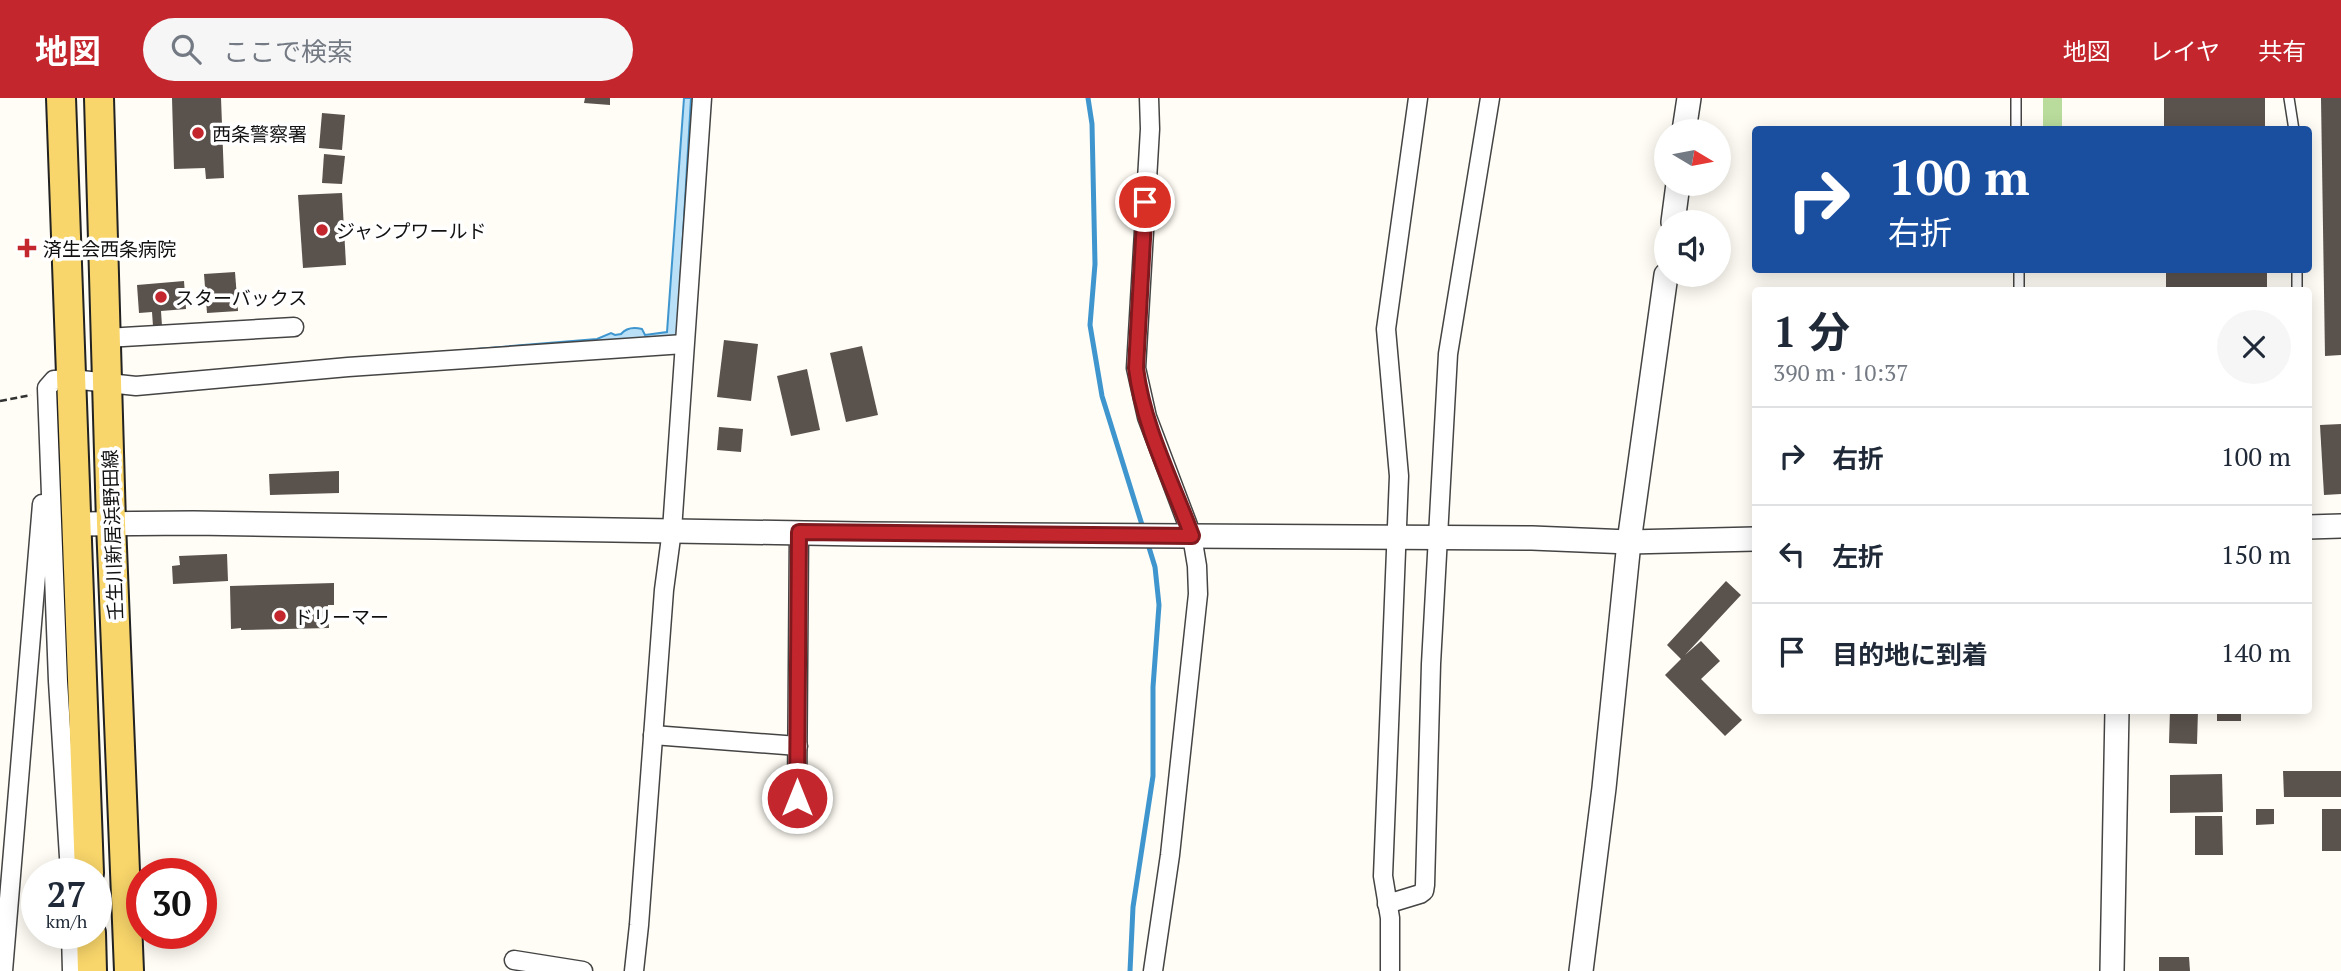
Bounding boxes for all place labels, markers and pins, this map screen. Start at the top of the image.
place label: 西条警察署 [212,121,307,146]
marker: 西条警察署 [190,125,206,141]
pin [1115,172,1175,232]
place label: ジャンプワールド [336,218,486,243]
marker: ジャンプワールド [314,222,330,238]
place label: 済生会西条病院 [43,236,176,261]
marker: 済生会西条病院 [17,238,37,258]
place label: スターバックス [175,285,307,310]
marker: スターバックス [153,289,169,305]
place label: ドリーマー [294,604,389,629]
marker: ドリーマー [272,608,288,624]

